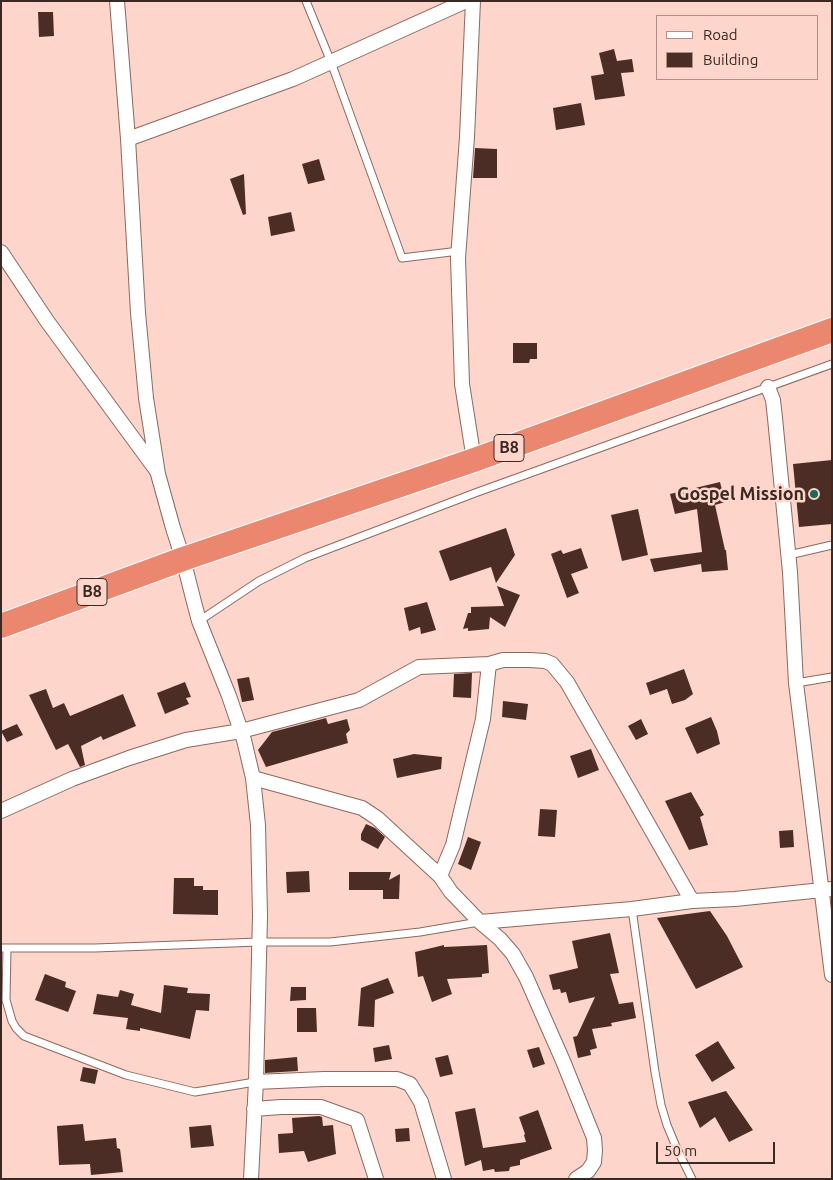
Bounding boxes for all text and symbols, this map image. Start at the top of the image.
legend [656,15,818,80]
text: Road [703,26,738,43]
text: Building [703,51,758,68]
road number: B8 [494,434,524,462]
place label: Gospel Mission [677,483,804,505]
marker: Gospel Mission [808,488,820,500]
road number: B8 [77,578,107,606]
scale bar [658,1132,777,1164]
text: 50 m [664,1142,697,1159]

